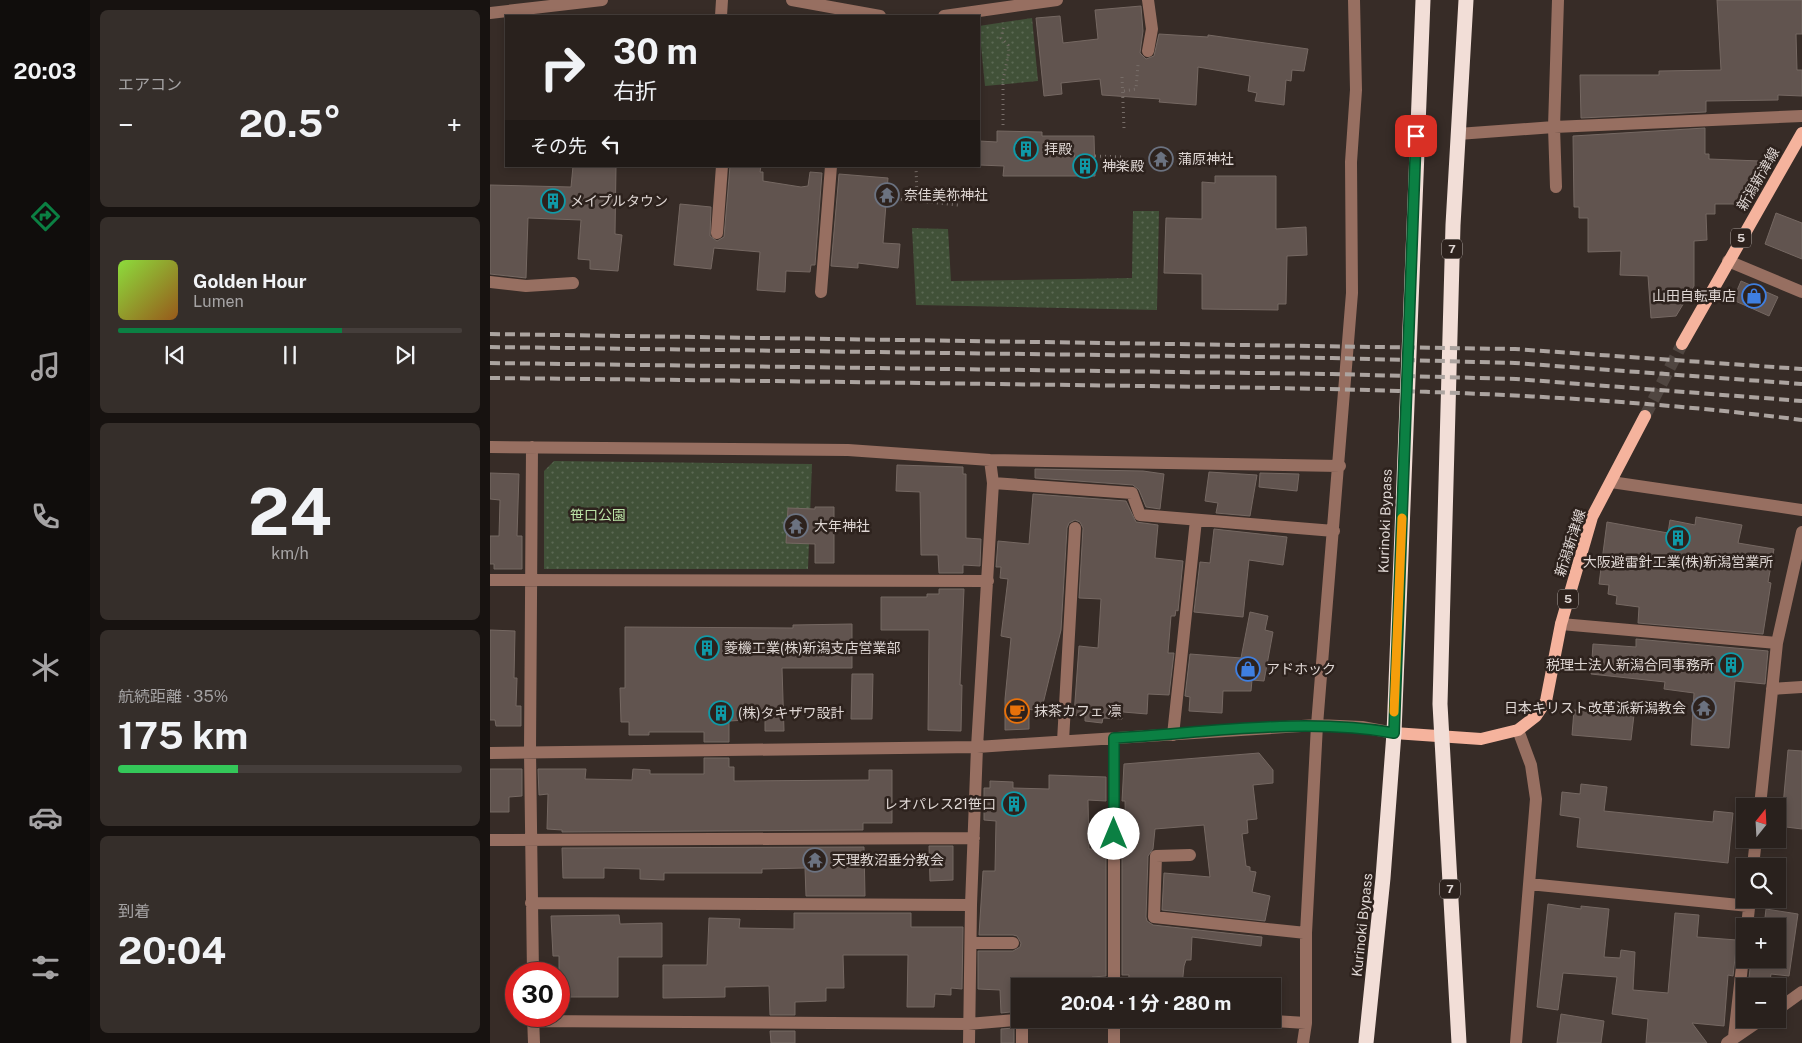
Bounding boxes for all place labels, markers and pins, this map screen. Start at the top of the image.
pin [1395,115,1437,157]
building icon: 拝殿 [1013,136,1039,162]
place label: 拝殿 [1044,141,1072,157]
temple icon: 蒲原神社 [1148,146,1174,172]
place label: 蒲原神社 [1178,151,1234,167]
building icon: 神楽殿 [1072,153,1098,179]
place label: 神楽殿 [1102,158,1144,174]
temple icon: 奈佳美祢神社 [874,182,900,208]
place label: 奈佳美祢神社 [904,187,988,203]
building icon: メイプルタウン [540,188,566,214]
place label: メイプルタウン [570,193,668,209]
shop icon: 山田自転車店 [1741,283,1767,309]
place label: 山田自転車店 [1652,288,1736,304]
temple icon: 大年神社 [783,513,809,539]
place label: 大年神社 [814,518,870,534]
building icon: 大阪避雷針工業(株)新潟営業所 [1665,525,1691,551]
place label: 大阪避雷針工業(株)新潟営業所 [1583,554,1773,570]
building icon: 菱機工業(株)新潟支店営業部 [694,635,720,661]
place label: 菱機工業(株)新潟支店営業部 [724,640,901,656]
building icon: 税理士法人新潟合同事務所 [1718,652,1744,678]
shop icon: アドホック [1235,656,1261,682]
place label: 税理士法人新潟合同事務所 [1546,657,1714,673]
place label: アドホック [1266,661,1336,677]
temple icon: 日本キリスト改革派新潟教会 [1691,695,1717,721]
cafe icon: 抹茶カフェ 凛 [1004,698,1030,724]
building icon: (株)タキザワ設計 [708,700,734,726]
place label: 日本キリスト改革派新潟教会 [1504,700,1686,716]
place label: 抹茶カフェ 凛 [1034,703,1121,719]
place label: (株)タキザワ設計 [738,705,845,721]
building icon: レオパレス21笹口 [1001,791,1027,817]
place label: レオパレス21笹口 [884,796,996,812]
temple icon: 天理教沼垂分教会 [802,847,828,873]
place label: 天理教沼垂分教会 [832,852,944,868]

